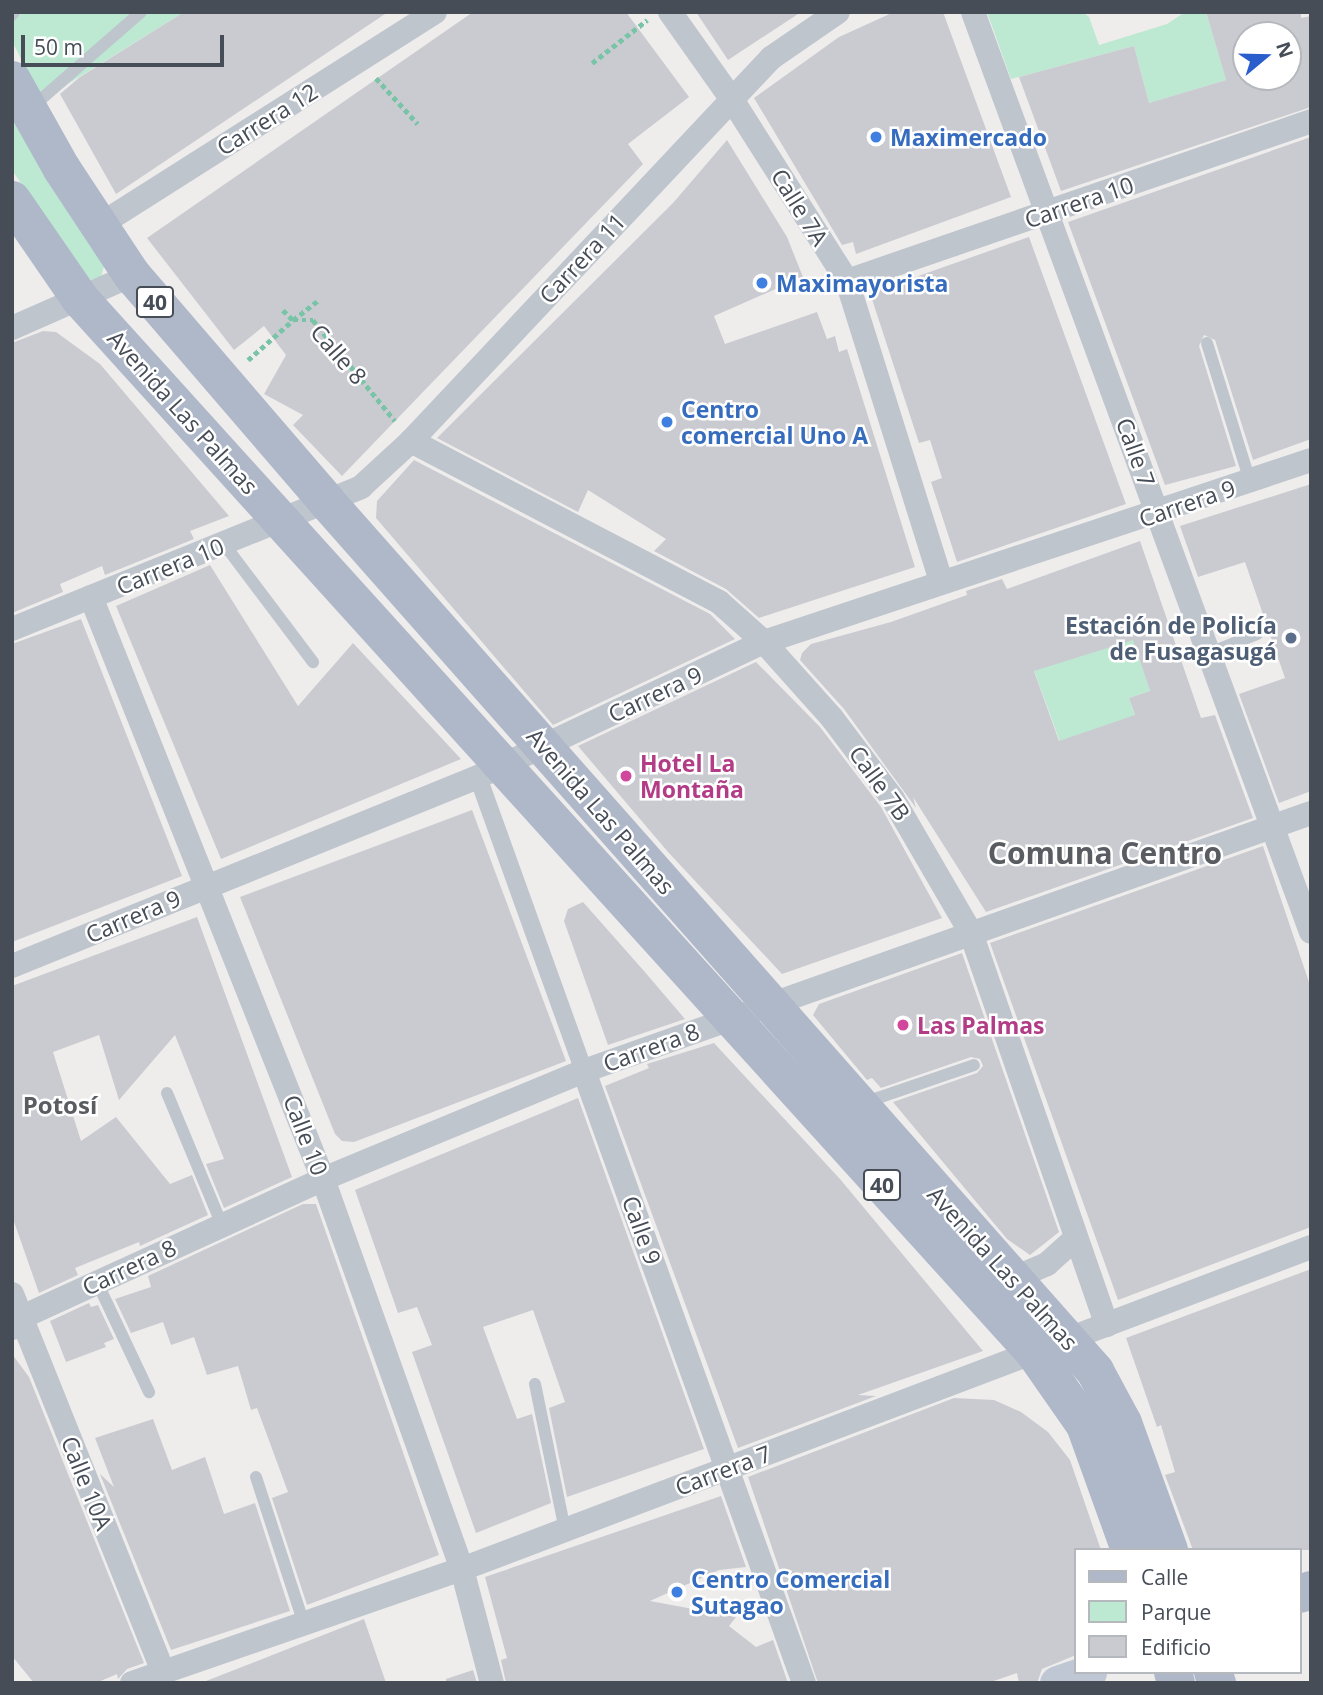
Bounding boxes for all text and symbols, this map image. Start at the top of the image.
scale bar [24,21,228,65]
north arrow [1232,21,1302,91]
text: 50 m [34,33,83,61]
text: N [1270,38,1300,61]
street label: Carrera 12 [212,77,322,161]
place label: Maximercado [890,123,1047,151]
marker: Maximercado [868,129,884,145]
street label: Calle 7A [766,163,834,251]
street label: Carrera 10 [1021,170,1137,234]
street label: Carrera 11 [533,207,631,309]
place label: Maximayorista [776,269,948,297]
marker: Maximayorista [754,275,770,291]
road number: 40 [136,284,174,320]
street label: Calle 8 [305,318,373,390]
street label: Avenida Las Palmas [102,324,264,500]
place label: Centro comercial Uno A [681,395,868,449]
marker: Centro comercial Uno A [659,414,675,430]
street label: Calle 7 [1111,414,1161,490]
street label: Carrera 9 [1135,474,1239,532]
street label: Carrera 10 [112,532,228,600]
place label: Estación de Policía de Fusagasugá [1065,611,1277,665]
marker: Estación de Policía de Fusagasugá [1283,630,1299,646]
street label: Carrera 9 [604,660,706,728]
street label: Avenida Las Palmas [521,722,681,900]
street label: Calle 7B [844,740,916,826]
place label: Hotel La Montaña [640,749,744,803]
marker: Hotel La Montaña [618,768,634,784]
district label: Comuna Centro [988,835,1222,871]
street label: Carrera 9 [81,884,185,948]
place label: Las Palmas [917,1011,1045,1039]
street label: Carrera 8 [599,1017,703,1077]
marker: Las Palmas [895,1017,911,1033]
district label: Potosí [23,1091,97,1119]
street label: Calle 10 [278,1091,334,1179]
road number: 40 [863,1168,901,1202]
street label: Avenida Las Palmas [922,1180,1084,1356]
street label: Calle 9 [617,1192,667,1268]
street label: Carrera 8 [78,1233,180,1301]
street label: Calle 10A [56,1432,118,1534]
street label: Carrera 7 [671,1439,775,1501]
legend [1074,1548,1302,1674]
text: Calle [1141,1563,1188,1591]
place label: Centro Comercial Sutagao [691,1565,890,1619]
marker: Centro Comercial Sutagao [669,1584,685,1600]
text: Parque [1141,1598,1211,1626]
text: Edificio [1141,1633,1211,1661]

